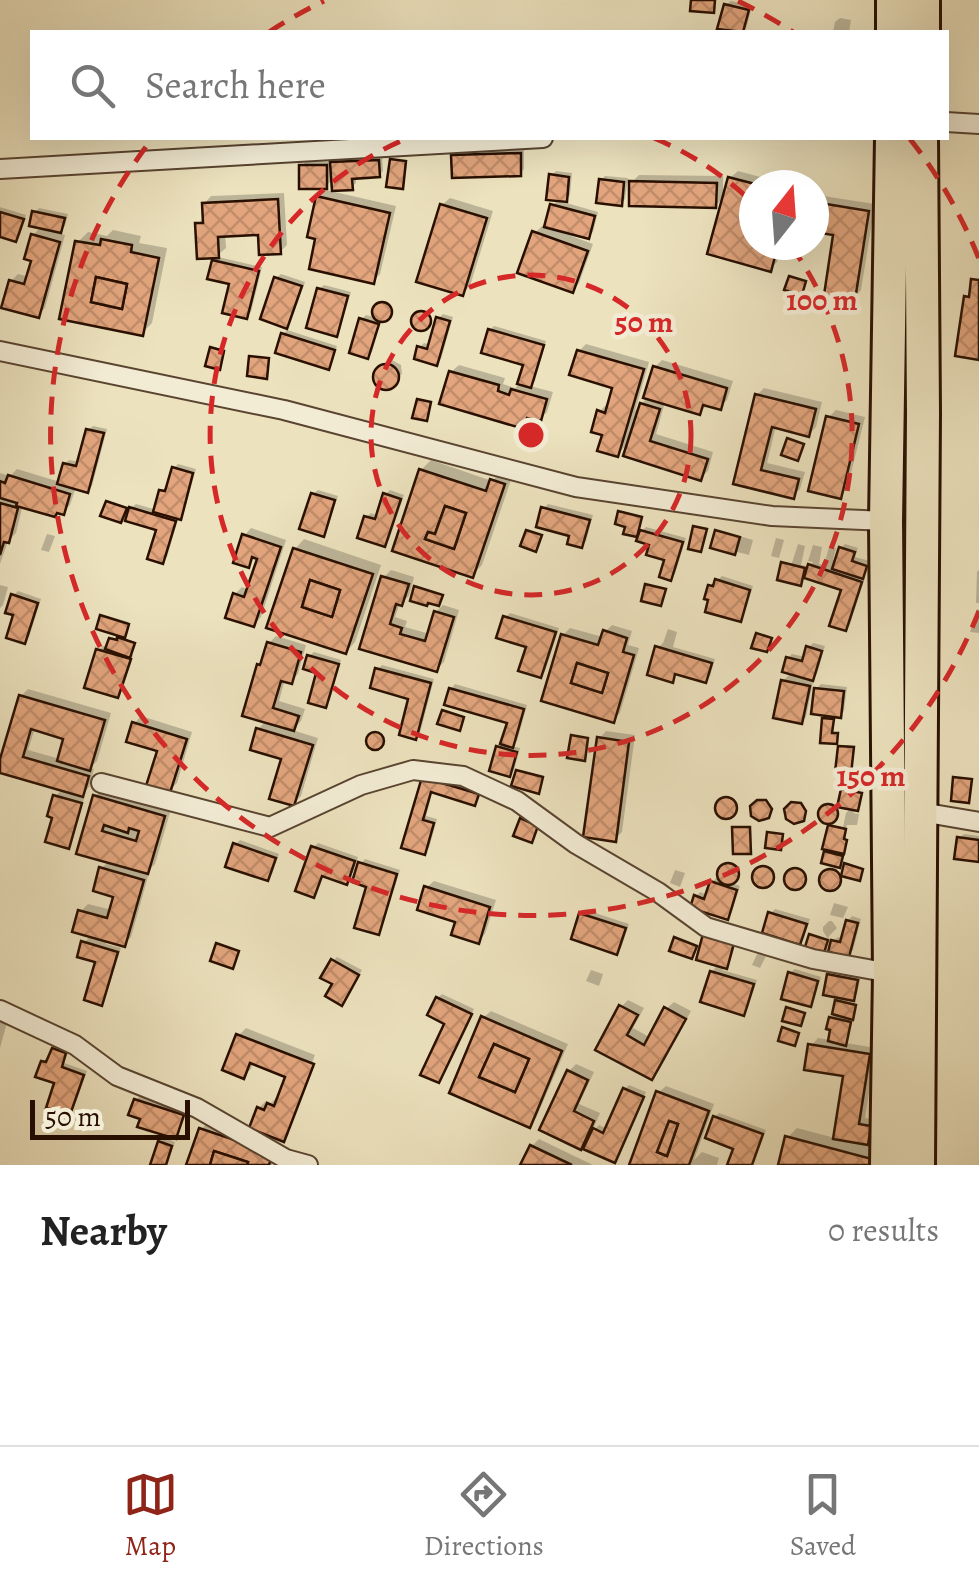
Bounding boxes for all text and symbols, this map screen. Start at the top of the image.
search box [30,30,949,140]
icon: search [65,58,120,113]
text: Search here [145,59,326,111]
north arrow [739,170,829,260]
text: 100 m [786,280,858,320]
text: 50 m [615,302,673,342]
centre of rings [513,417,549,453]
text: 150 m [837,756,906,796]
scale bar [30,1095,190,1140]
text: 50 m [45,1098,101,1136]
text: Nearby [40,1202,167,1259]
text: 0 results [828,1208,939,1252]
tab: Map [123,1467,178,1565]
tab: Directions [424,1467,544,1565]
tab: Saved [790,1467,856,1565]

